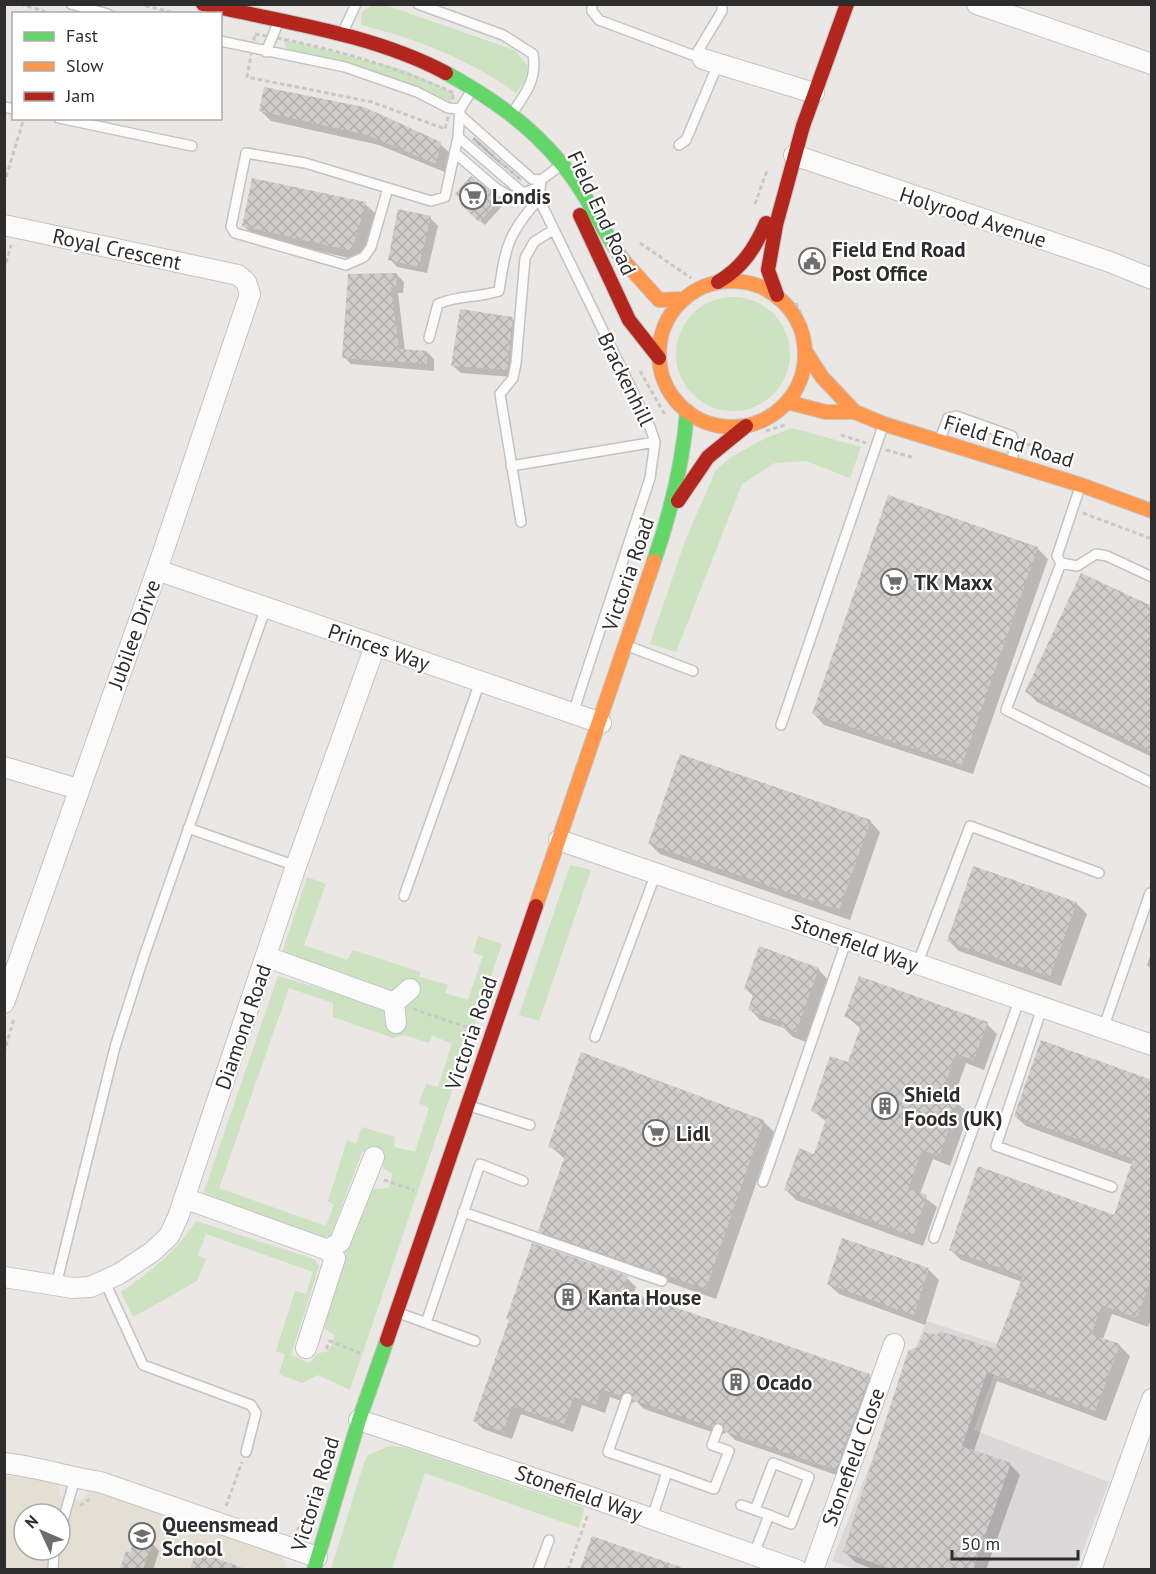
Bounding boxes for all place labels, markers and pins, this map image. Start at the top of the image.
supermarket icon: Londis [458,181,488,211]
place label: Londis [492,183,551,210]
place label: Field End Road Post Office [832,236,965,287]
public building icon: Field End Road Post Office [797,246,827,276]
supermarket icon: TK Maxx [879,567,909,597]
place label: TK Maxx [914,569,993,596]
place label: Shield Foods (UK) [904,1081,1003,1132]
building icon: Shield Foods (UK) [870,1091,900,1121]
supermarket icon: Lidl [641,1118,671,1148]
place label: Lidl [676,1120,711,1147]
building icon: Kanta House [553,1282,583,1312]
place label: Kanta House [588,1284,701,1311]
building icon: Ocado [721,1367,751,1397]
place label: Ocado [756,1369,812,1396]
place label: Queensmead School [162,1511,278,1562]
school or university icon: Queensmead School [127,1521,157,1551]

